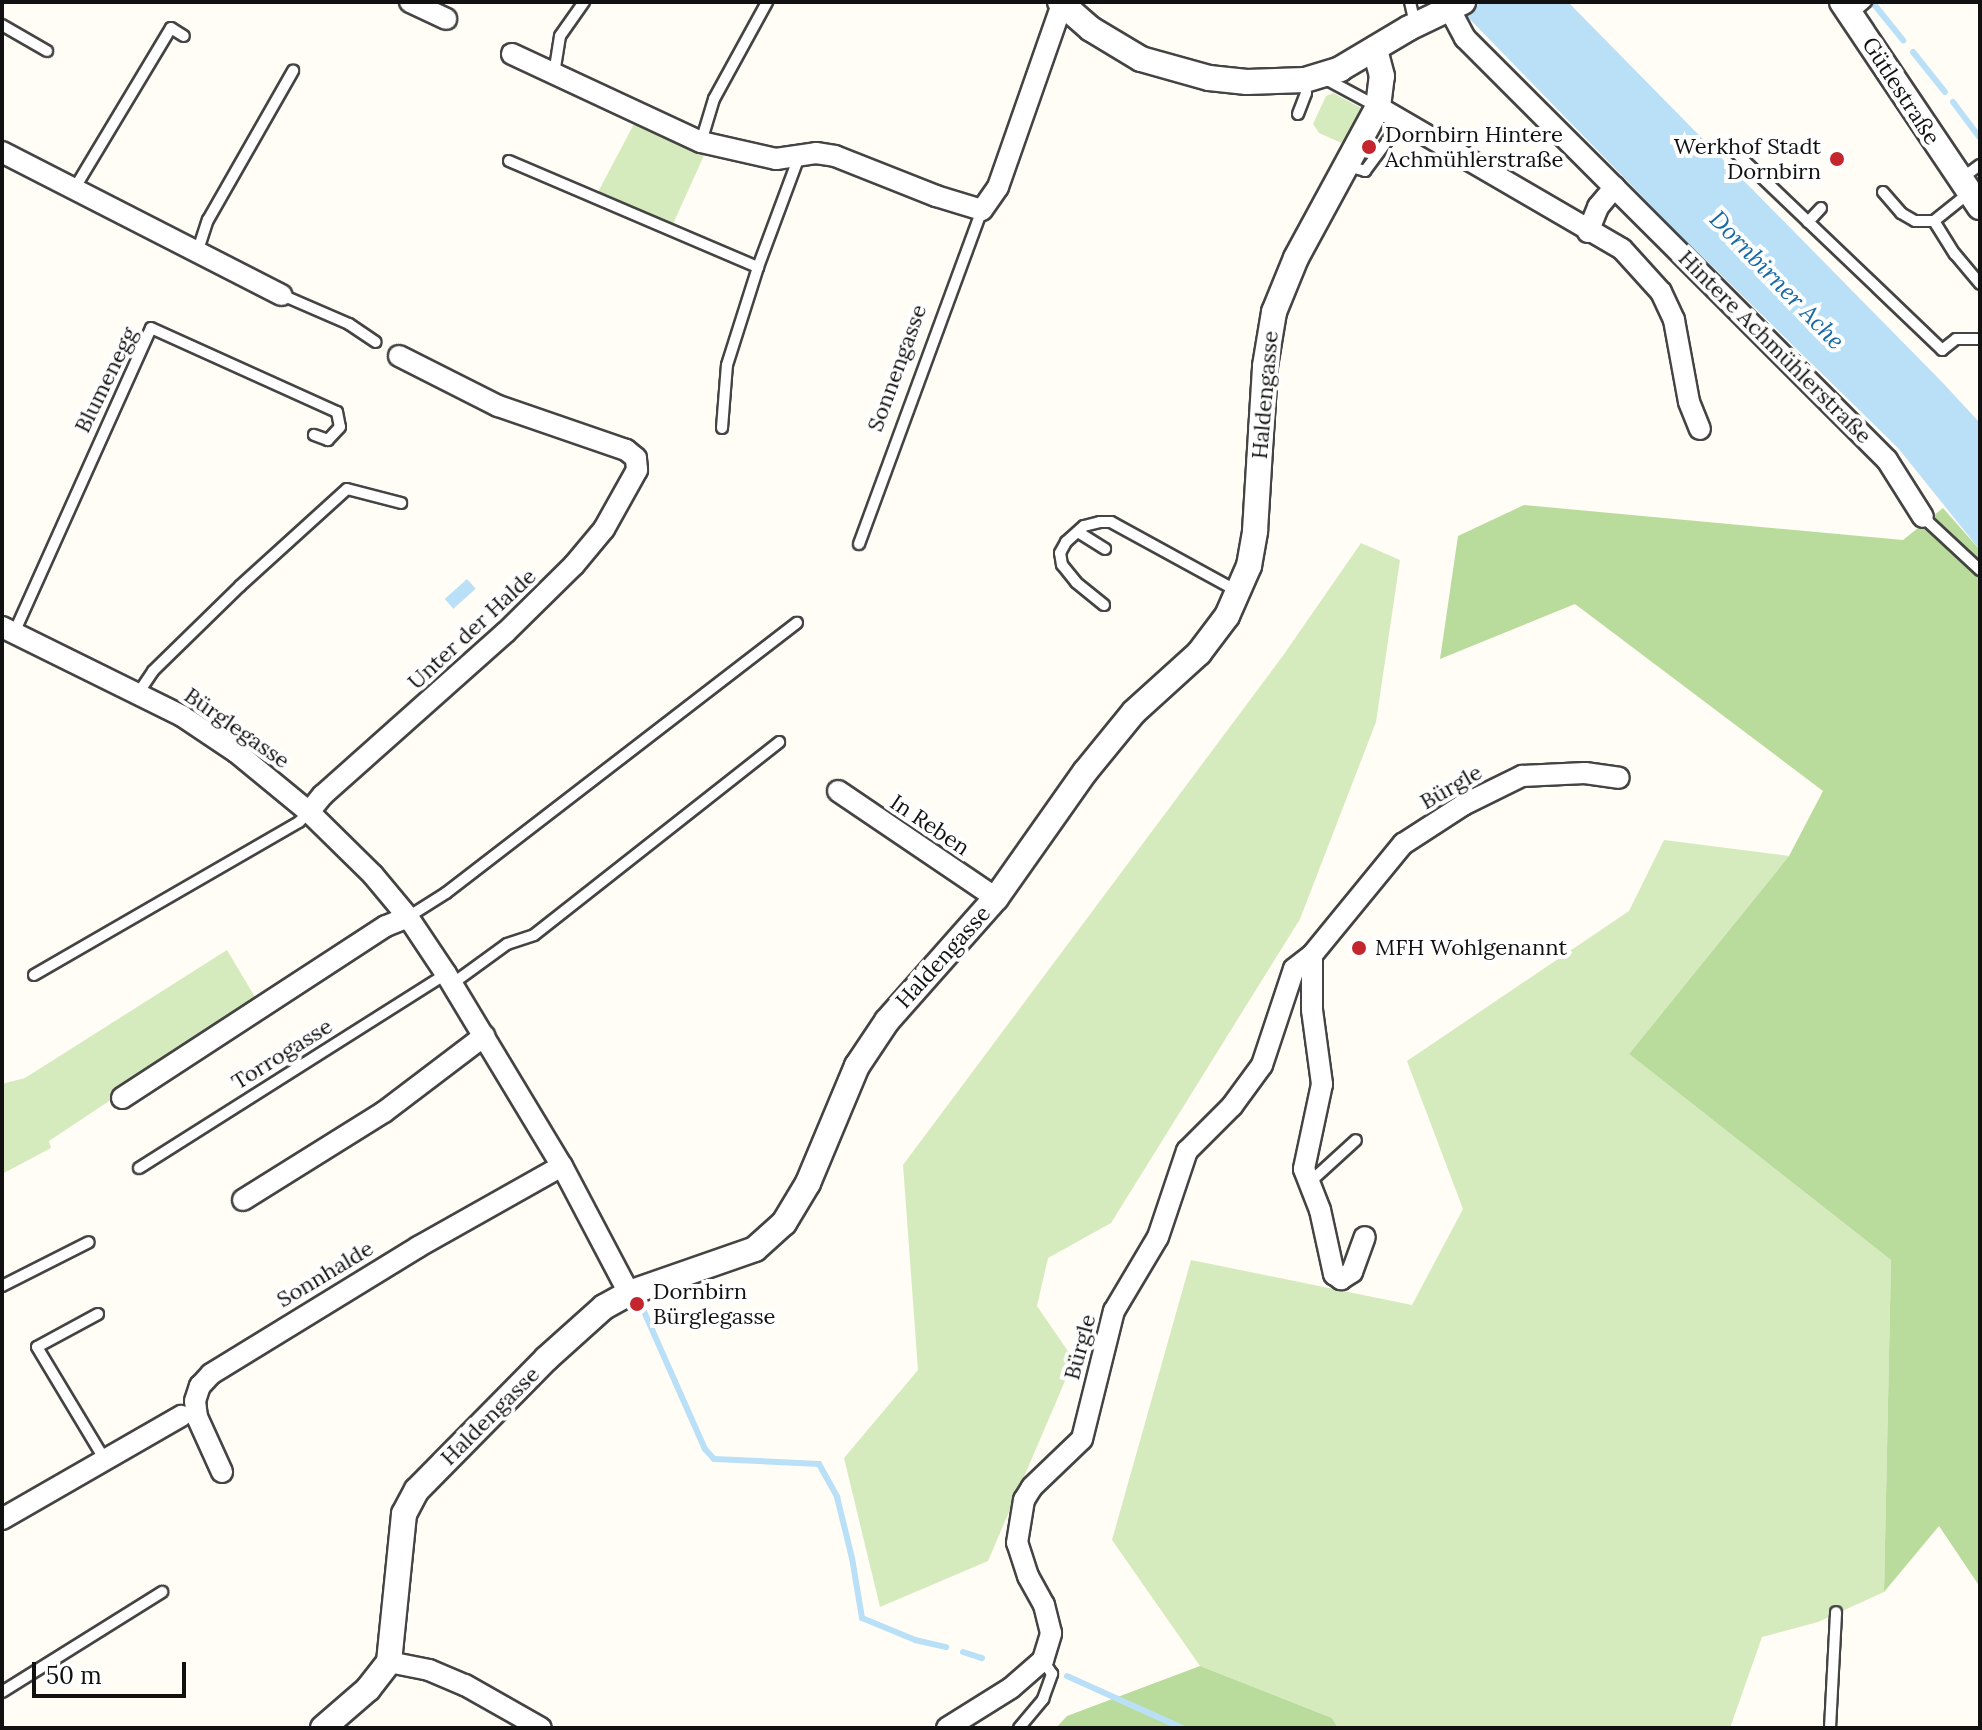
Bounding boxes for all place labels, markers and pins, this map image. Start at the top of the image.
place label: Dornbirn Hintere Achmühlerstraße [1385,121,1563,172]
place label: Werkhof Stadt Dornbirn [1674,133,1821,184]
marker: Dornbirn Hintere Achmühlerstraße [1360,138,1378,156]
marker: Werkhof Stadt Dornbirn [1828,150,1846,168]
place label: MFH Wohlgenannt [1375,935,1567,961]
marker: MFH Wohlgenannt [1350,939,1368,957]
place label: Dornbirn Bürglegasse [653,1278,775,1330]
marker: Dornbirn Bürglegasse [628,1295,646,1313]

